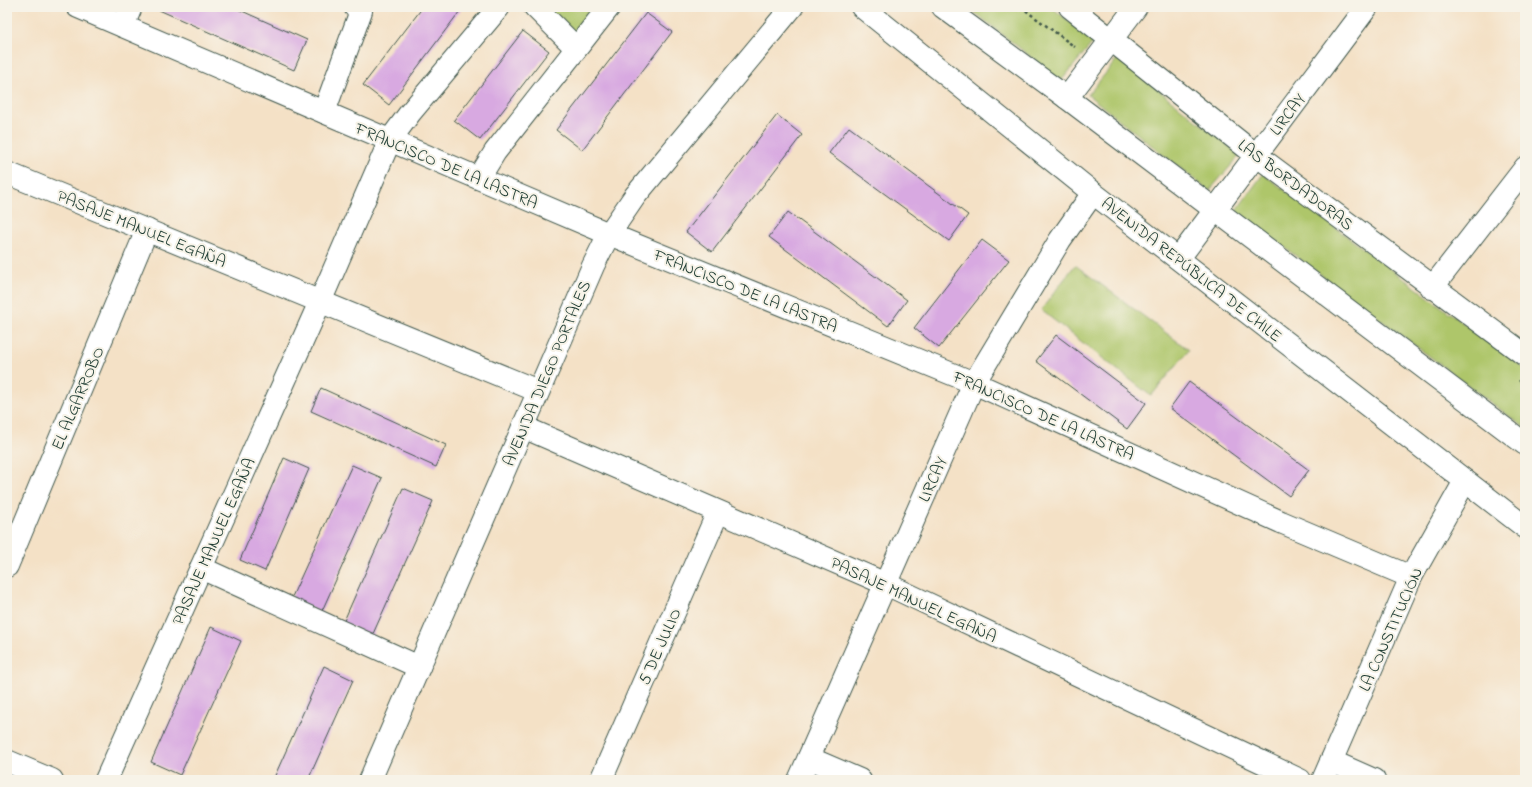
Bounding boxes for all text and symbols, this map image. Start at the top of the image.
street label: LIRCAY [1264,88,1313,141]
street label: FRANCISCO DE LA LASTRA [350,116,542,216]
street label: LAS BORDADORAS [1232,133,1358,237]
street label: PASAJE MANUEL EGAÑA [53,184,230,275]
street label: AVENIDA REPÚBLICA DE CHILE [1095,192,1287,349]
street label: FRANCISCO DE LA LASTRA [649,243,841,340]
street label: AVENIDA DIEGO PORTALES [497,277,598,470]
street label: EL ALGARROBO [45,343,111,454]
street label: FRANCISCO DE LA LASTRA [948,365,1138,468]
street label: LIRCAY [912,453,955,506]
street label: PASAJE MANUEL EGAÑA [166,454,263,629]
street label: PASAJE MANUEL EGAÑA [826,551,1001,650]
street label: LA CONSTITUCIÓN [1353,564,1430,696]
street label: 5 DE JULIO [632,604,688,689]

